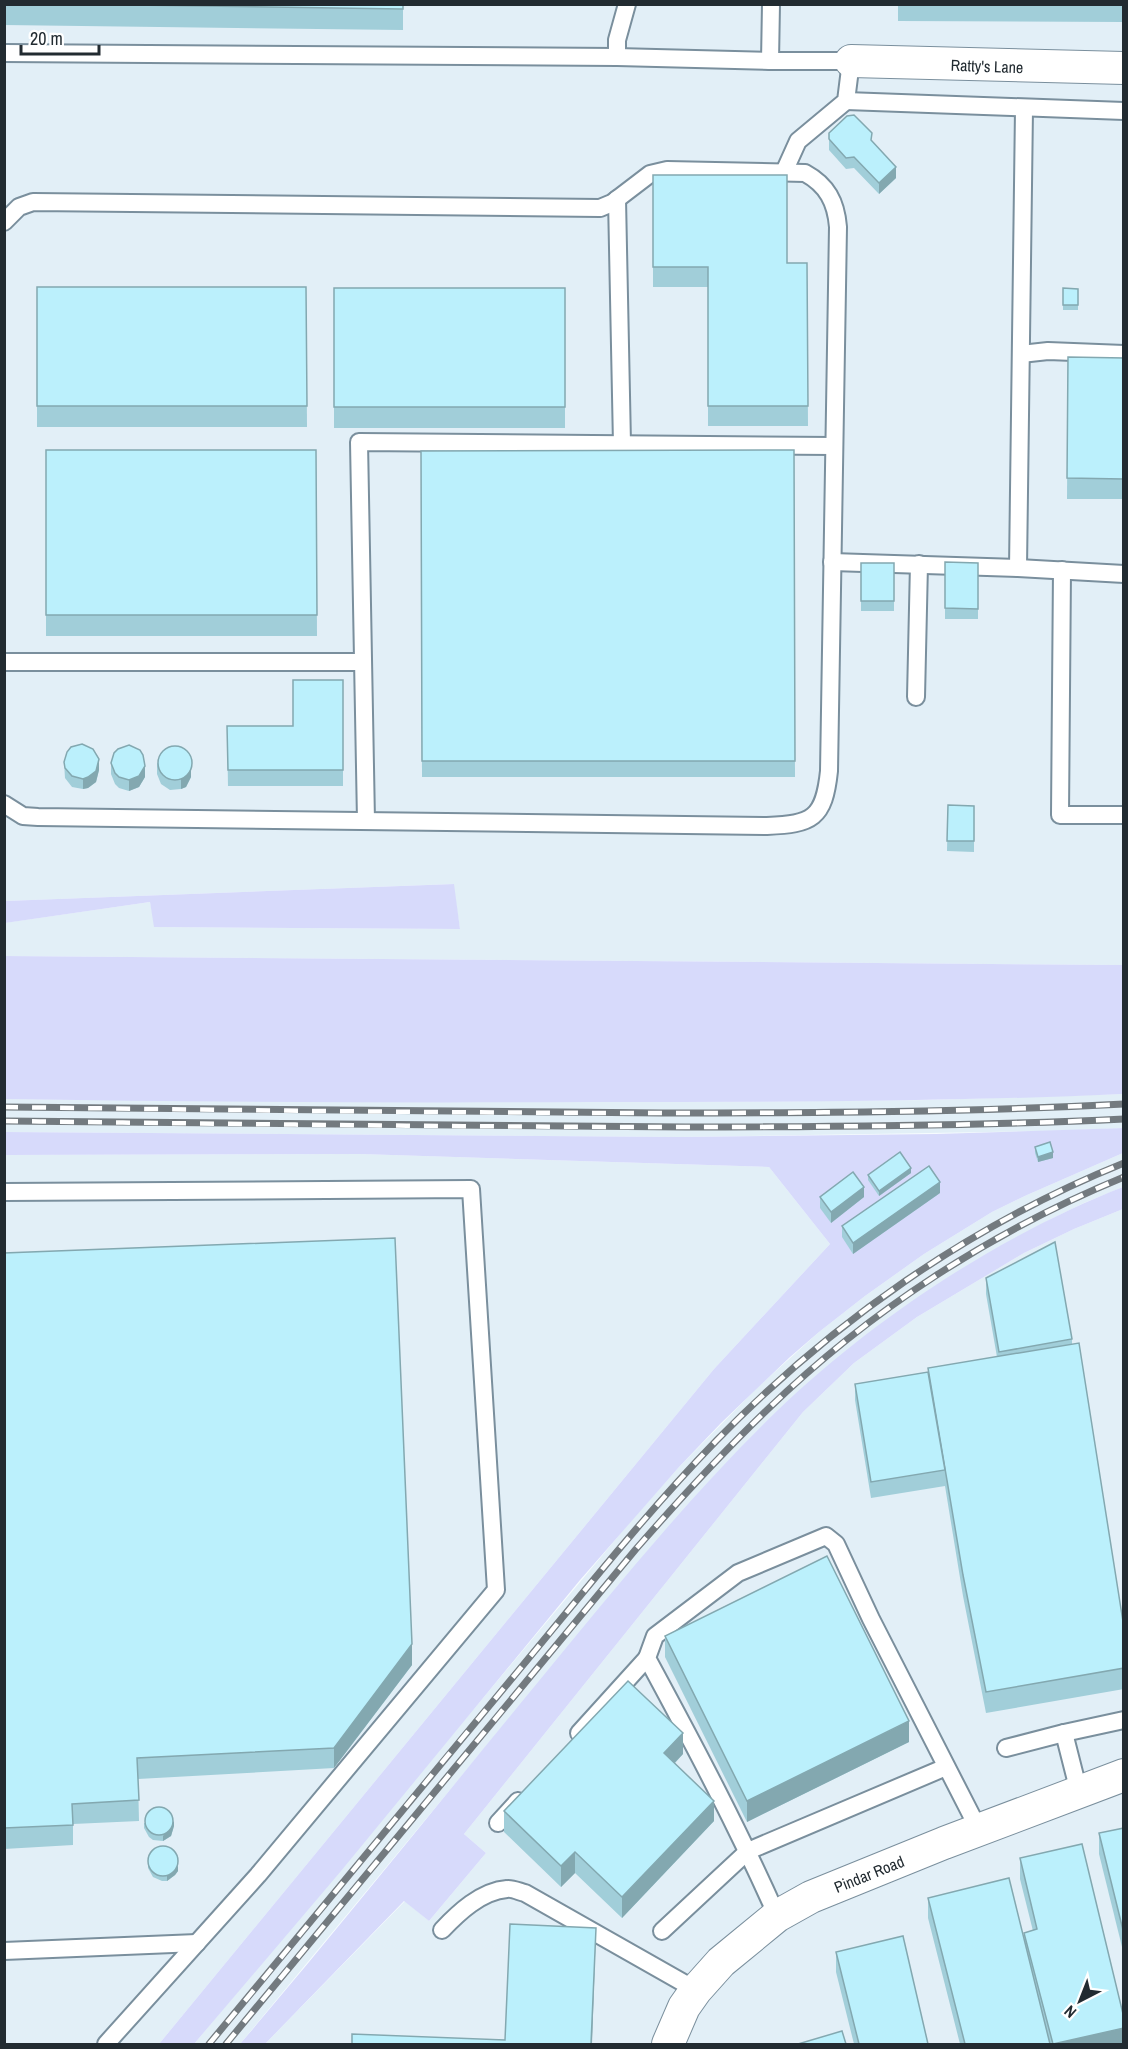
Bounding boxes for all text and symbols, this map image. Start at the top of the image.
scale bar [21,18,99,56]
text: 20 m [30,26,63,51]
street label: Ratty's Lane [950,54,1024,78]
street label: Pindar Road [831,1850,907,1898]
north arrow [1050,1971,1110,2031]
text: N [1059,2001,1081,2023]

